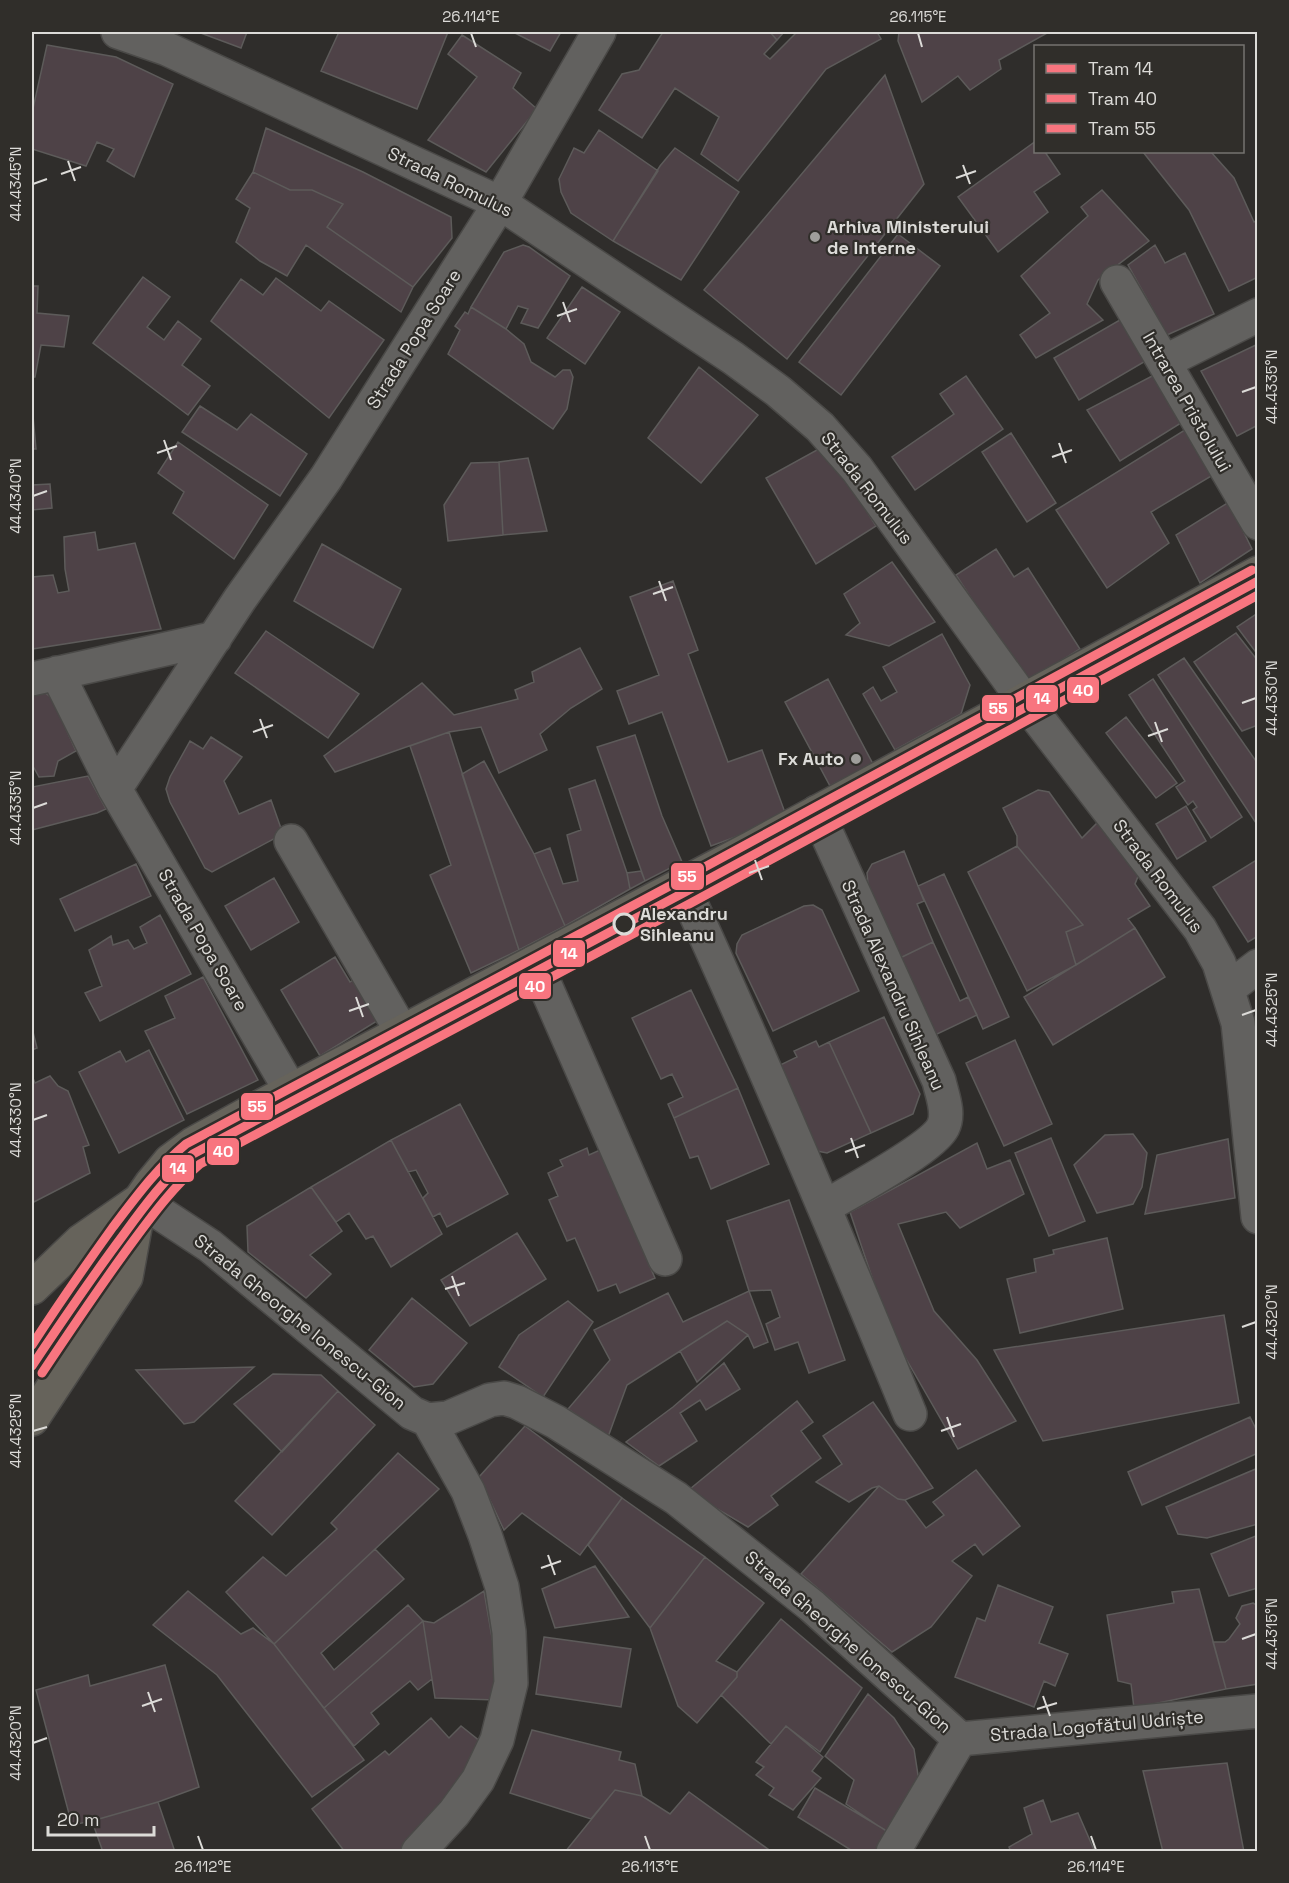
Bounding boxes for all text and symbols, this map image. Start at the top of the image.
text: 26.114°E [442,7,500,26]
text: 26.115°E [889,7,947,26]
legend [1034,45,1244,153]
text: Tram 14 [1088,57,1153,80]
text: Tram 40 [1088,87,1157,110]
text: Tram 55 [1088,117,1156,140]
street label: Strada Romulus [384,141,516,222]
text: 44.4345°N [6,146,25,222]
place label: Arhiva Ministerului de Interne [827,215,989,259]
marker: Arhiva Ministerului de Interne [808,230,822,244]
street label: Strada Popa Soare [361,265,466,413]
street label: Intrarea Pristolului [1138,328,1237,476]
text: 44.4335°N [1262,350,1281,424]
street label: Strada Romulus [816,427,918,548]
text: 44.4340°N [6,458,25,534]
text: 44.4330°N [1262,660,1281,736]
line badge: 40 [1066,676,1100,704]
text: 40 [1073,680,1093,701]
line badge: 14 [1025,684,1059,713]
text: 14 [1033,688,1051,709]
line badge: 55 [981,694,1015,722]
text: 55 [988,698,1008,719]
place label: Fx Auto [778,747,844,770]
marker: Fx Auto [849,752,863,766]
text: 44.4335°N [6,771,25,845]
street label: Strada Romulus [1108,814,1209,937]
line badge: 55 [670,862,705,891]
street label: Strada Popa Soare [153,865,253,1015]
text: 55 [677,866,697,887]
street label: Strada Alexandru Sihleanu [837,876,950,1093]
place label: Alexandru Sihleanu [640,902,728,946]
marker: Alexandru Sihleanu [613,913,635,935]
line badge: 14 [552,939,586,968]
text: 14 [560,943,578,964]
line badge: 40 [518,972,552,1000]
text: 44.4325°N [1262,973,1281,1047]
text: 40 [525,976,545,997]
text: 44.4330°N [6,1082,25,1158]
line badge: 55 [240,1092,274,1121]
text: 55 [247,1096,267,1117]
line badge: 40 [206,1137,240,1166]
text: 40 [213,1141,233,1162]
line badge: 14 [161,1154,195,1183]
text: 14 [169,1158,187,1179]
street label: Strada Gheorghe Ionescu-Gion [189,1229,411,1414]
text: 44.4320°N [1262,1284,1281,1360]
text: 44.4325°N [6,1394,25,1468]
street label: Strada Gheorghe Ionescu-Gion [740,1545,956,1738]
text: 44.4315°N [1262,1598,1281,1670]
text: 44.4320°N [6,1705,25,1781]
street label: Strada Logofătul Udriște [989,1705,1205,1746]
scale bar [48,1799,154,1837]
text: 20 m [57,1808,100,1831]
text: 26.112°E [174,1857,232,1876]
text: 26.113°E [621,1857,679,1876]
text: 26.114°E [1067,1857,1125,1876]

